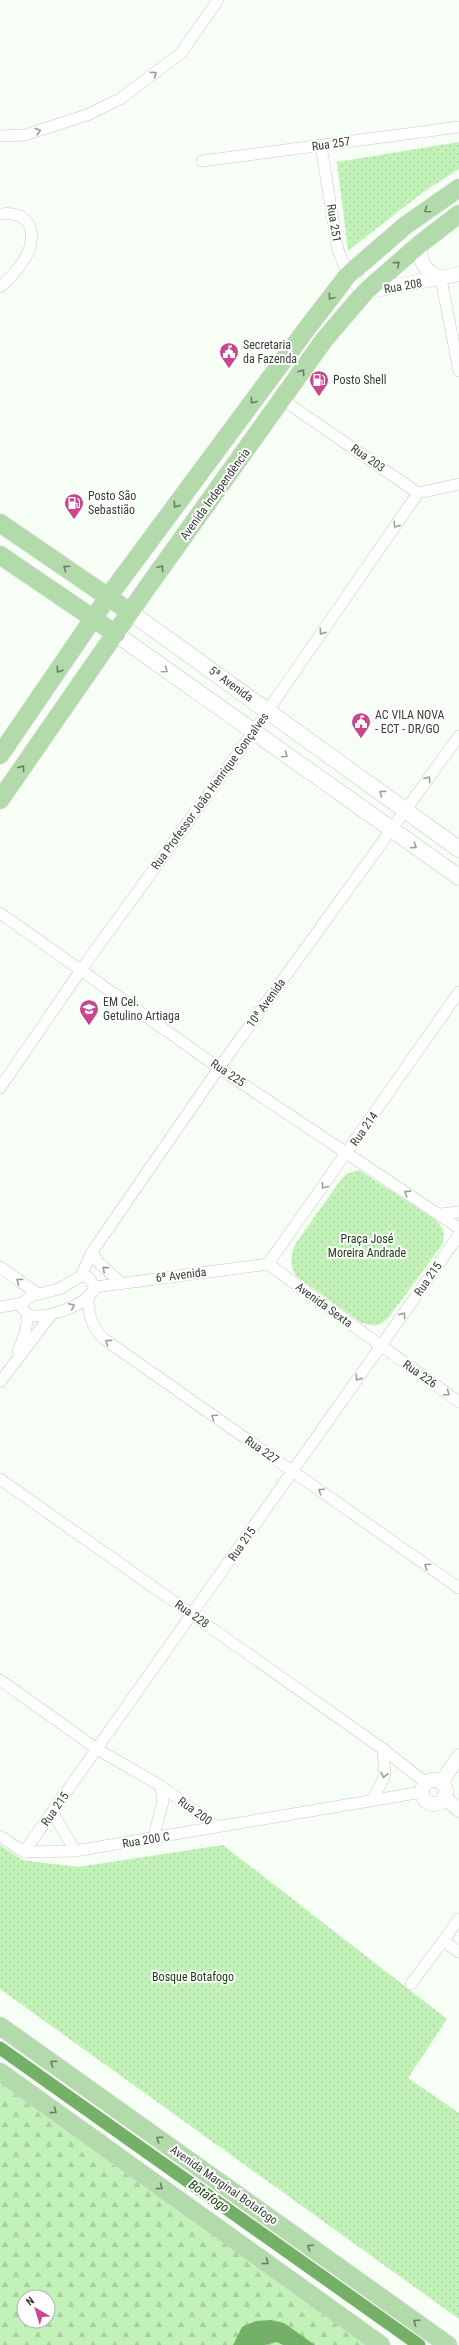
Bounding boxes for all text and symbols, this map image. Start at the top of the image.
one-way arrow [150,72,157,79]
one-way arrow [35,127,42,135]
street label: Rua 257 [311,134,351,154]
street label: Rua 251 [324,203,344,243]
one-way arrow [424,205,431,213]
one-way arrow [392,262,399,269]
street label: Rua 208 [383,276,423,296]
one-way arrow [329,292,336,300]
place label: Secretaria da Fazenda [243,338,297,366]
public building icon: Secretaria da Fazenda [218,341,240,369]
one-way arrow [297,369,305,376]
fuel station icon: Posto Shell [308,369,330,397]
place label: Posto Shell [333,373,386,387]
one-way arrow [251,396,258,403]
street label: Rua 203 [348,441,388,475]
street label: Avenida Independência [177,445,253,542]
place label: Posto São Sebastião [88,489,136,517]
fuel station icon: Posto São Sebastião [63,492,85,520]
one-way arrow [174,501,181,508]
one-way arrow [394,521,401,528]
one-way arrow [63,565,70,573]
one-way arrow [156,566,163,573]
one-way arrow [319,628,327,635]
street label: 5ª Avenida [206,663,256,705]
one-way arrow [57,665,64,672]
one-way arrow [161,665,168,673]
place label: AC VILA NOVA - ECT - DR/GO [375,708,444,736]
street label: Rua Professor João Henrique Gonçalves [148,710,272,872]
public building icon: AC VILA NOVA - ECT - DR/GO [350,711,372,739]
one-way arrow [281,750,288,758]
one-way arrow [17,765,25,772]
one-way arrow [423,776,430,783]
one-way arrow [379,791,386,798]
one-way arrow [410,841,417,849]
street label: 10ª Avenida [244,976,289,1030]
place label: EM Cel. Getulino Artiaga [103,995,180,1023]
school or university icon: EM Cel. Getulino Artiaga [78,998,100,1026]
street label: Rua 225 [208,1056,248,1090]
street label: Rua 214 [347,1109,381,1149]
one-way arrow [321,1182,329,1189]
one-way arrow [404,1190,411,1198]
park label: Praça José Moreira Andrade [328,1232,407,1260]
street label: Rua 215 [411,1259,445,1299]
street label: 6ª Avenida [155,1265,207,1285]
one-way arrow [103,1266,110,1273]
one-way arrow [16,1278,23,1286]
street label: Avenida Sexta [293,1280,355,1330]
one-way arrow [67,1303,75,1311]
one-way arrow [398,1312,405,1319]
one-way arrow [105,1340,112,1347]
street label: Rua 226 [400,1357,440,1391]
one-way arrow [356,1374,363,1381]
one-way arrow [443,1388,450,1396]
one-way arrow [211,1414,218,1422]
street label: Rua 227 [242,1433,282,1467]
one-way arrow [318,1489,325,1496]
street label: Rua 215 [225,1524,259,1564]
one-way arrow [424,1563,431,1571]
street label: Rua 228 [172,1597,212,1631]
one-way arrow [380,1772,388,1779]
street label: Rua 215 [38,1789,72,1829]
street label: Rua 200 [175,1794,215,1828]
street label: Rua 200 C [121,1829,171,1851]
park label: Bosque Botafogo [152,1970,234,1984]
one-way arrow [50,2061,57,2068]
one-way arrow [50,2106,57,2113]
one-way arrow [156,2136,163,2144]
street label: Avenida Marginal Botafogo [167,2142,281,2228]
water label: Botafogo [186,2176,232,2216]
one-way arrow [156,2182,163,2189]
one-way arrow [308,2245,315,2252]
one-way arrow [261,2257,268,2264]
north arrow [16,2289,56,2329]
text: N [23,2294,37,2309]
one-way arrow [413,2319,420,2327]

